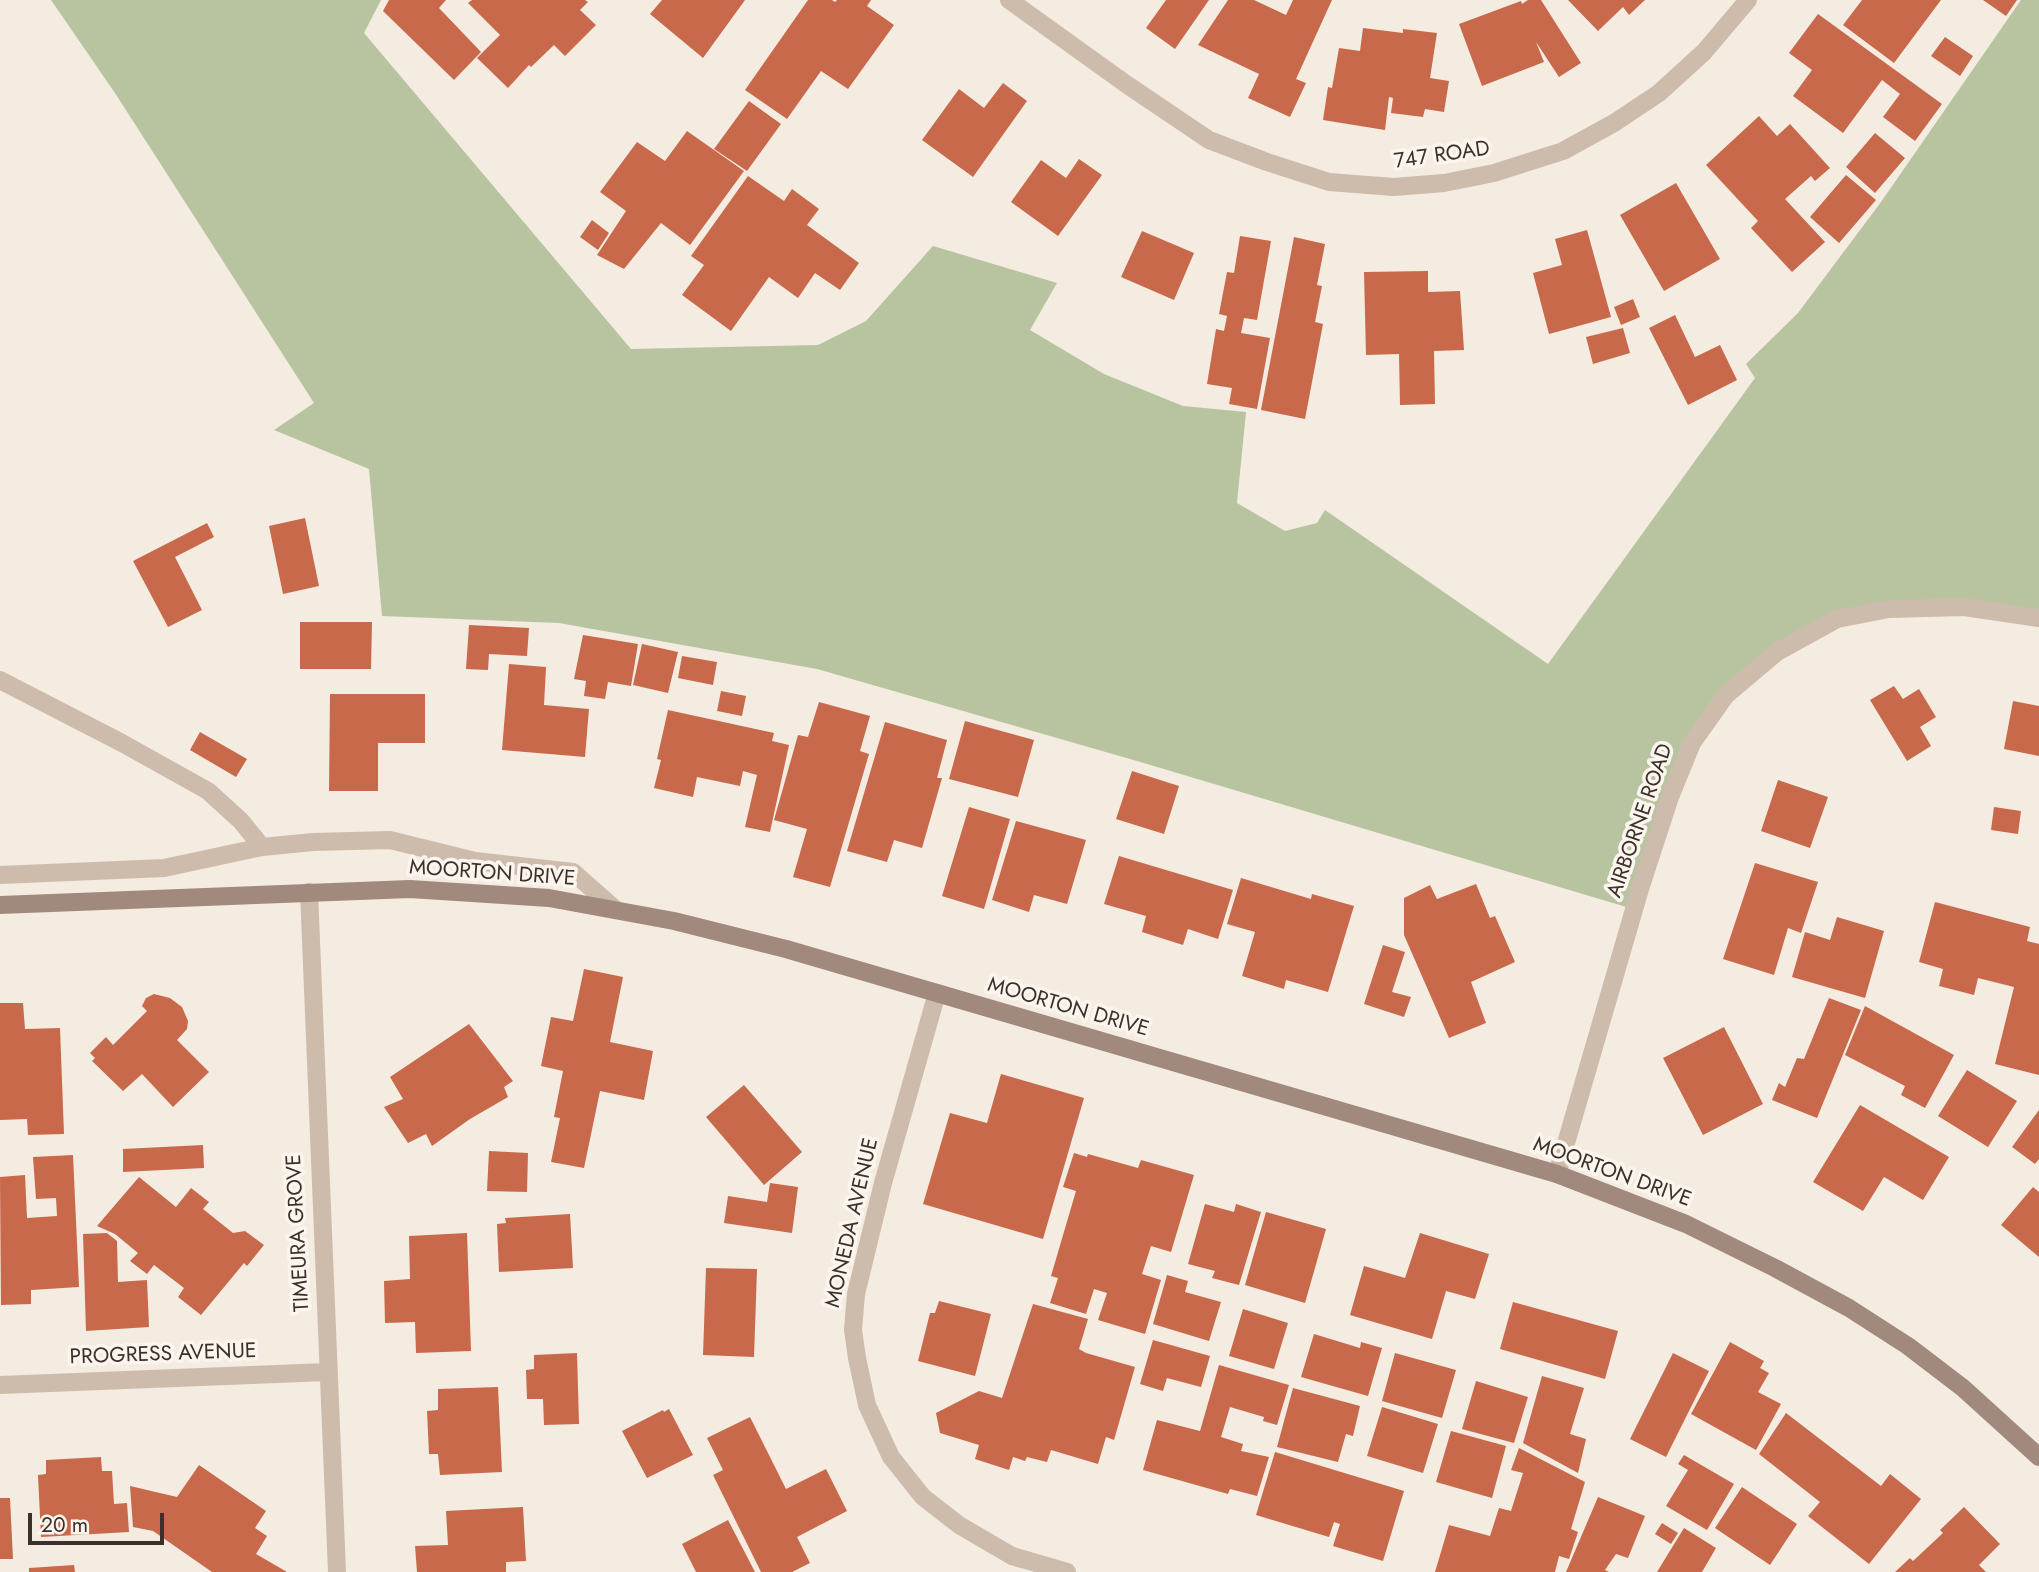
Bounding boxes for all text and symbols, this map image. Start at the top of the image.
street label: 747 ROAD [1392,137,1492,175]
street label: AIRBORNE ROAD [1603,741,1679,901]
street label: MOORTON DRIVE [408,856,576,892]
street label: MOORTON DRIVE [985,973,1151,1043]
street label: MOORTON DRIVE [1529,1133,1695,1213]
street label: MONEDA AVENUE [821,1136,885,1310]
street label: TIMEURA GROVE [282,1153,316,1313]
street label: PROGRESS AVENUE [69,1339,257,1371]
scale bar [32,1498,168,1542]
text: 20 m [41,1510,88,1540]

